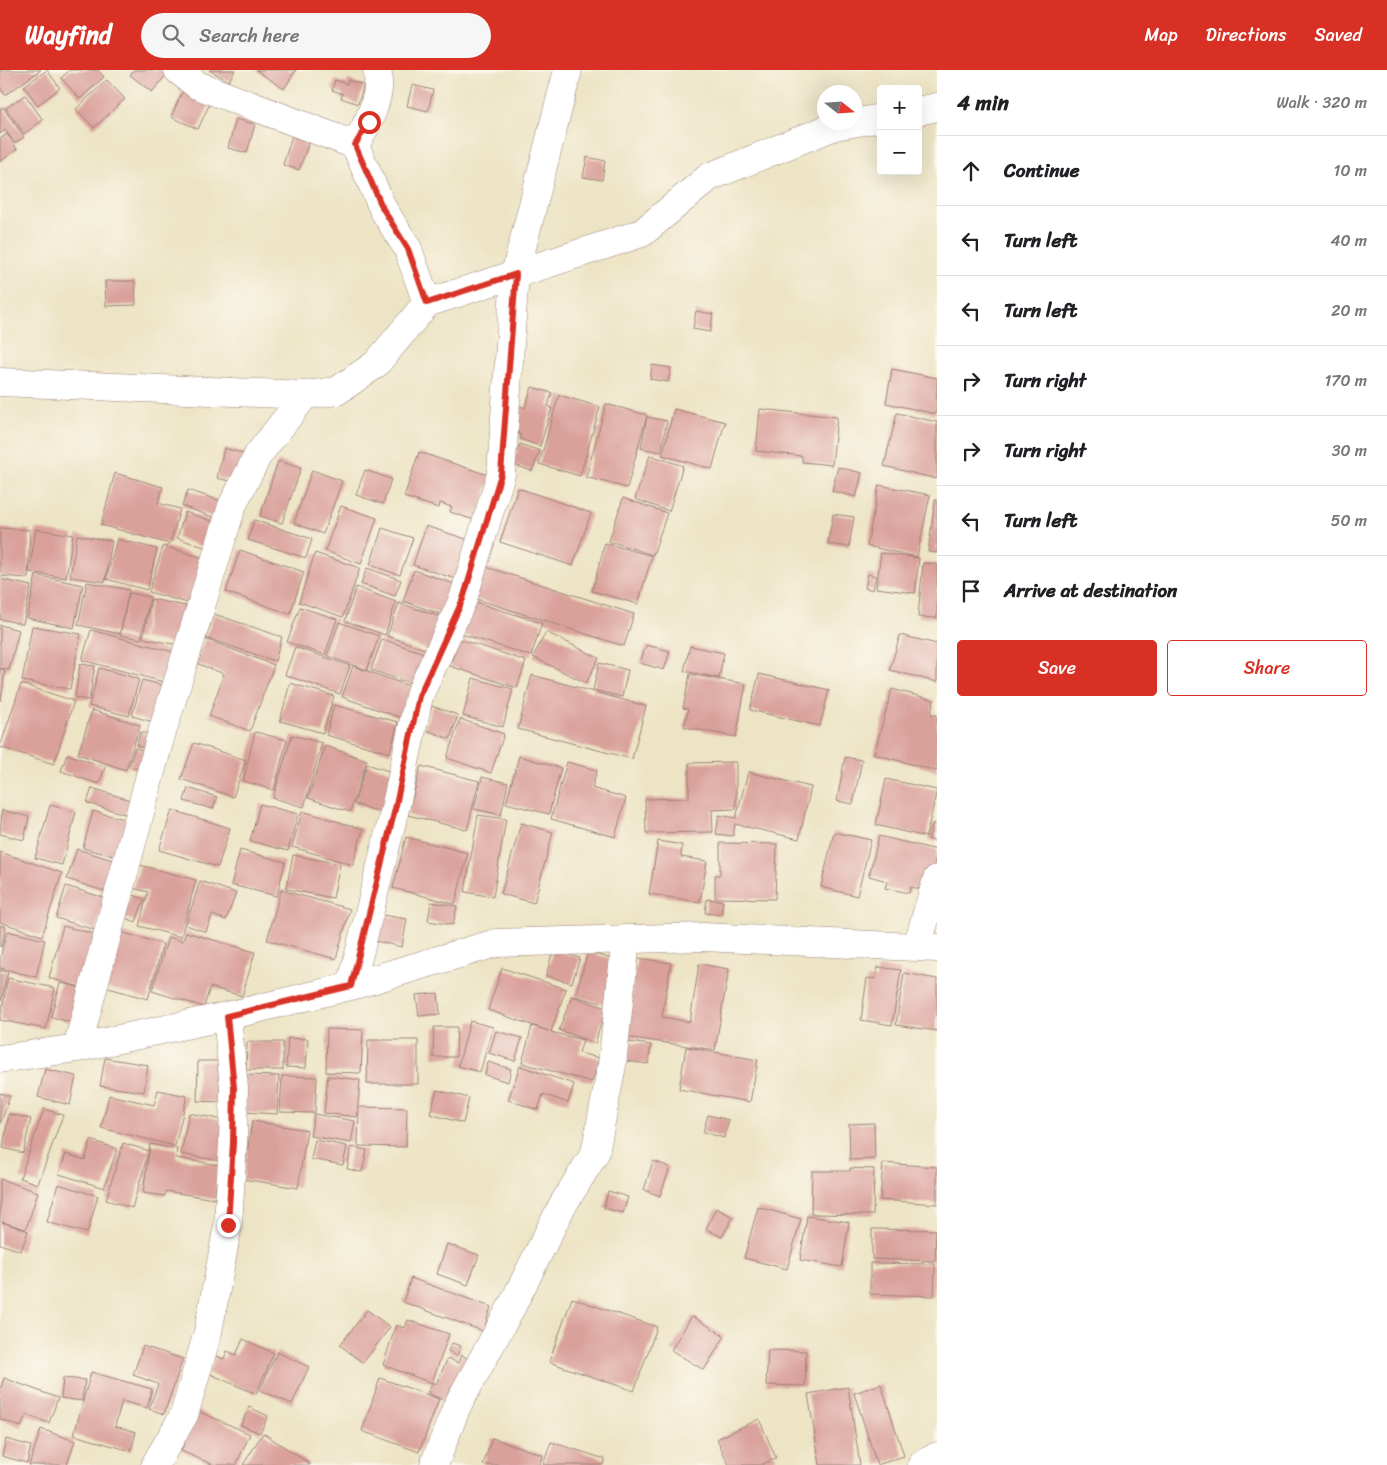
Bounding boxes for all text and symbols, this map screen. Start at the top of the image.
search box [141,13,491,58]
text: Wayfind [25,14,111,56]
text: Search here [199,19,299,52]
text: Map [1145,19,1178,51]
text: Directions [1206,19,1287,51]
text: Saved [1315,19,1362,51]
icon: search [159,21,187,49]
text: 4 min [957,84,1009,122]
north arrow [817,85,862,130]
map controls [877,85,922,175]
button: + [877,85,922,130]
text: Walk · 320 m [1276,88,1367,117]
route start [358,111,381,134]
button: − [877,130,922,175]
text: Continue [1004,154,1080,187]
text: 10 m [1334,156,1367,185]
icon: ahead [957,157,985,185]
text: Turn left [1004,224,1077,257]
text: 40 m [1330,226,1367,255]
icon: left [957,227,985,255]
text: Turn left [1004,294,1077,327]
text: 20 m [1331,296,1367,325]
icon: left [957,297,985,325]
text: Turn right [1004,364,1086,397]
text: 170 m [1324,366,1367,395]
icon: right [957,367,985,395]
text: Turn right [1004,434,1086,467]
text: 30 m [1332,436,1367,465]
icon: right [957,437,985,465]
text: Turn left [1004,504,1077,537]
text: 50 m [1331,506,1367,535]
icon: left [957,507,985,535]
text: Arrive at destination [1004,574,1177,607]
icon: arrive [957,577,985,605]
button: Save [957,640,1157,696]
button: Share [1167,640,1367,696]
route end [217,1214,240,1237]

